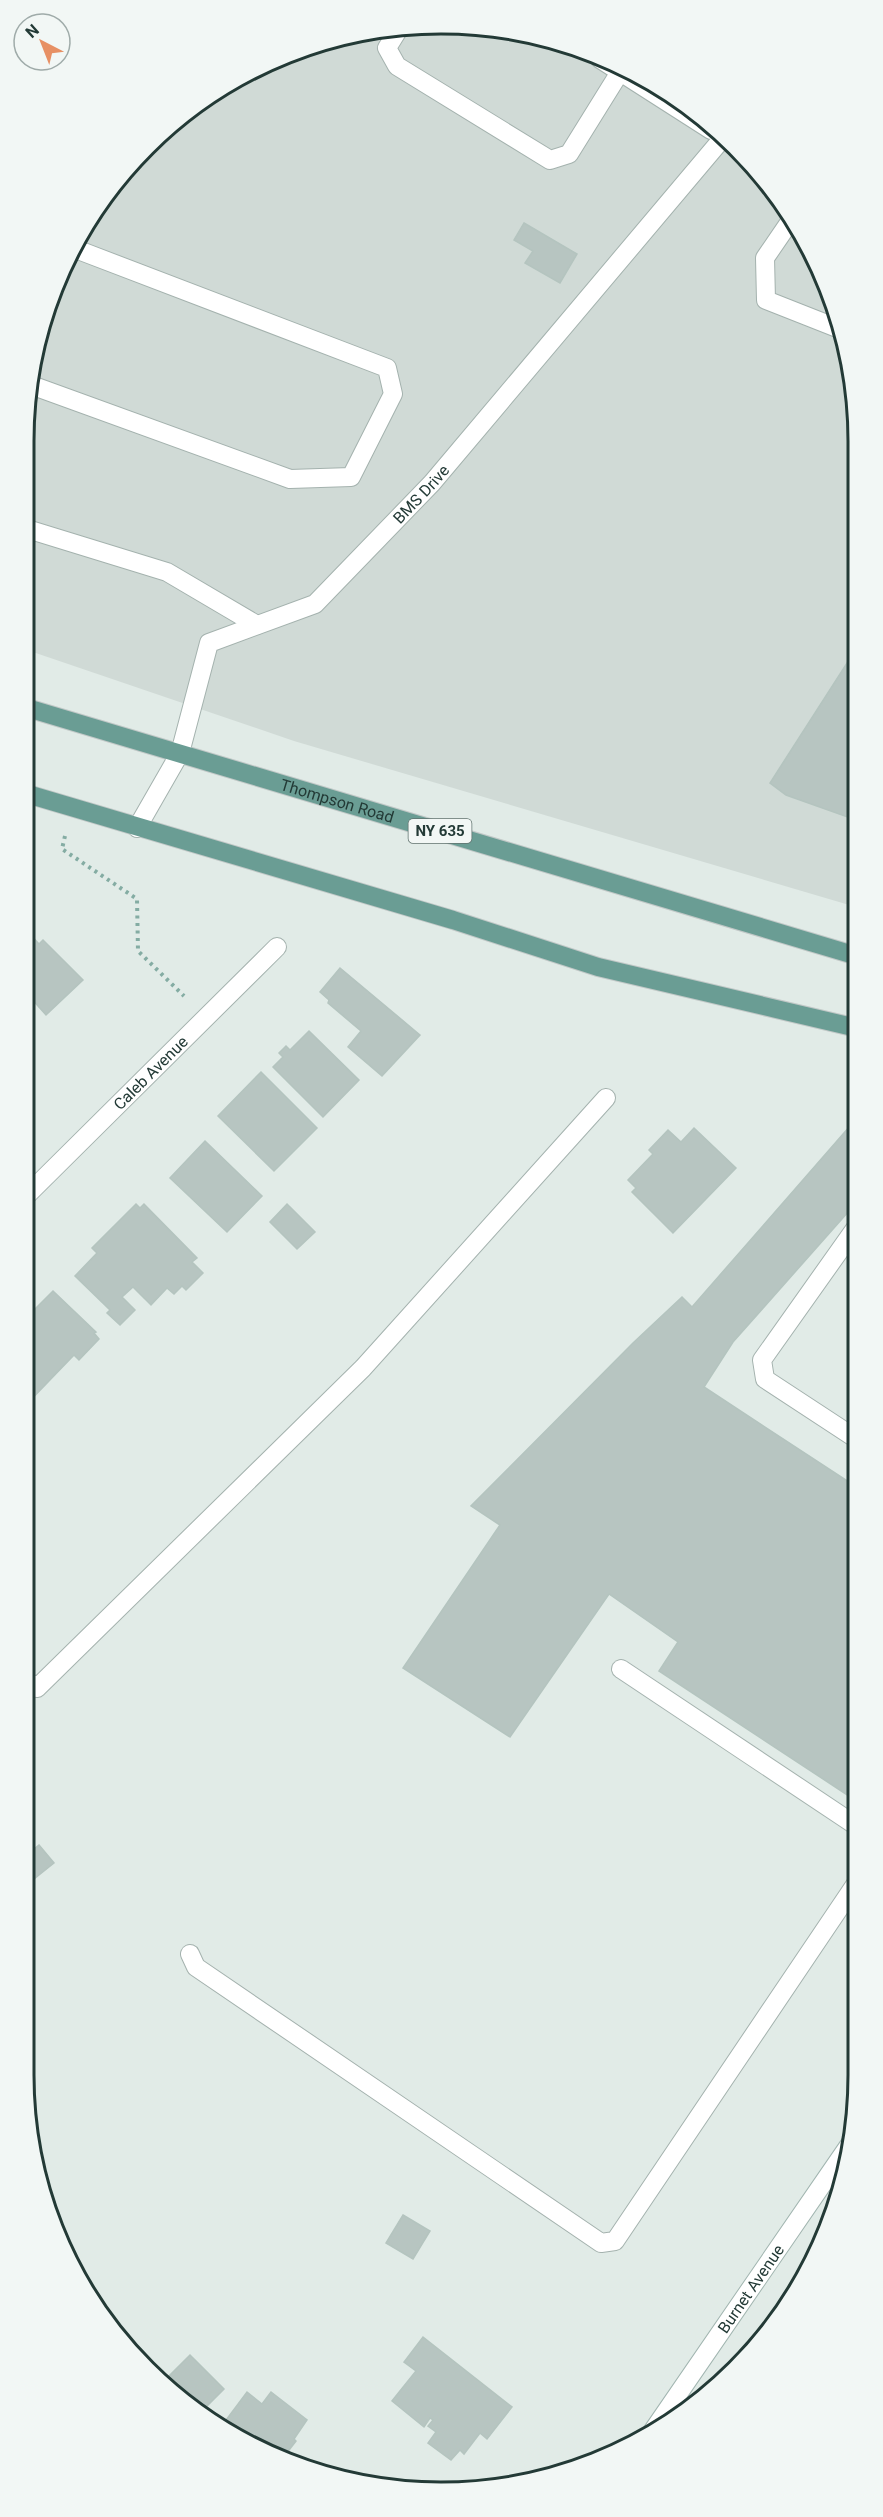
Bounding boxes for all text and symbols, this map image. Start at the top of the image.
north arrow [12,12,72,72]
text: N [22,20,43,42]
street label: BMS Drive [389,461,453,527]
street label: Thompson Road [278,775,396,827]
road number: NY 635 [408,819,472,843]
street label: Caleb Avenue [110,1032,192,1114]
street label: Burnet Avenue [714,2241,788,2337]

